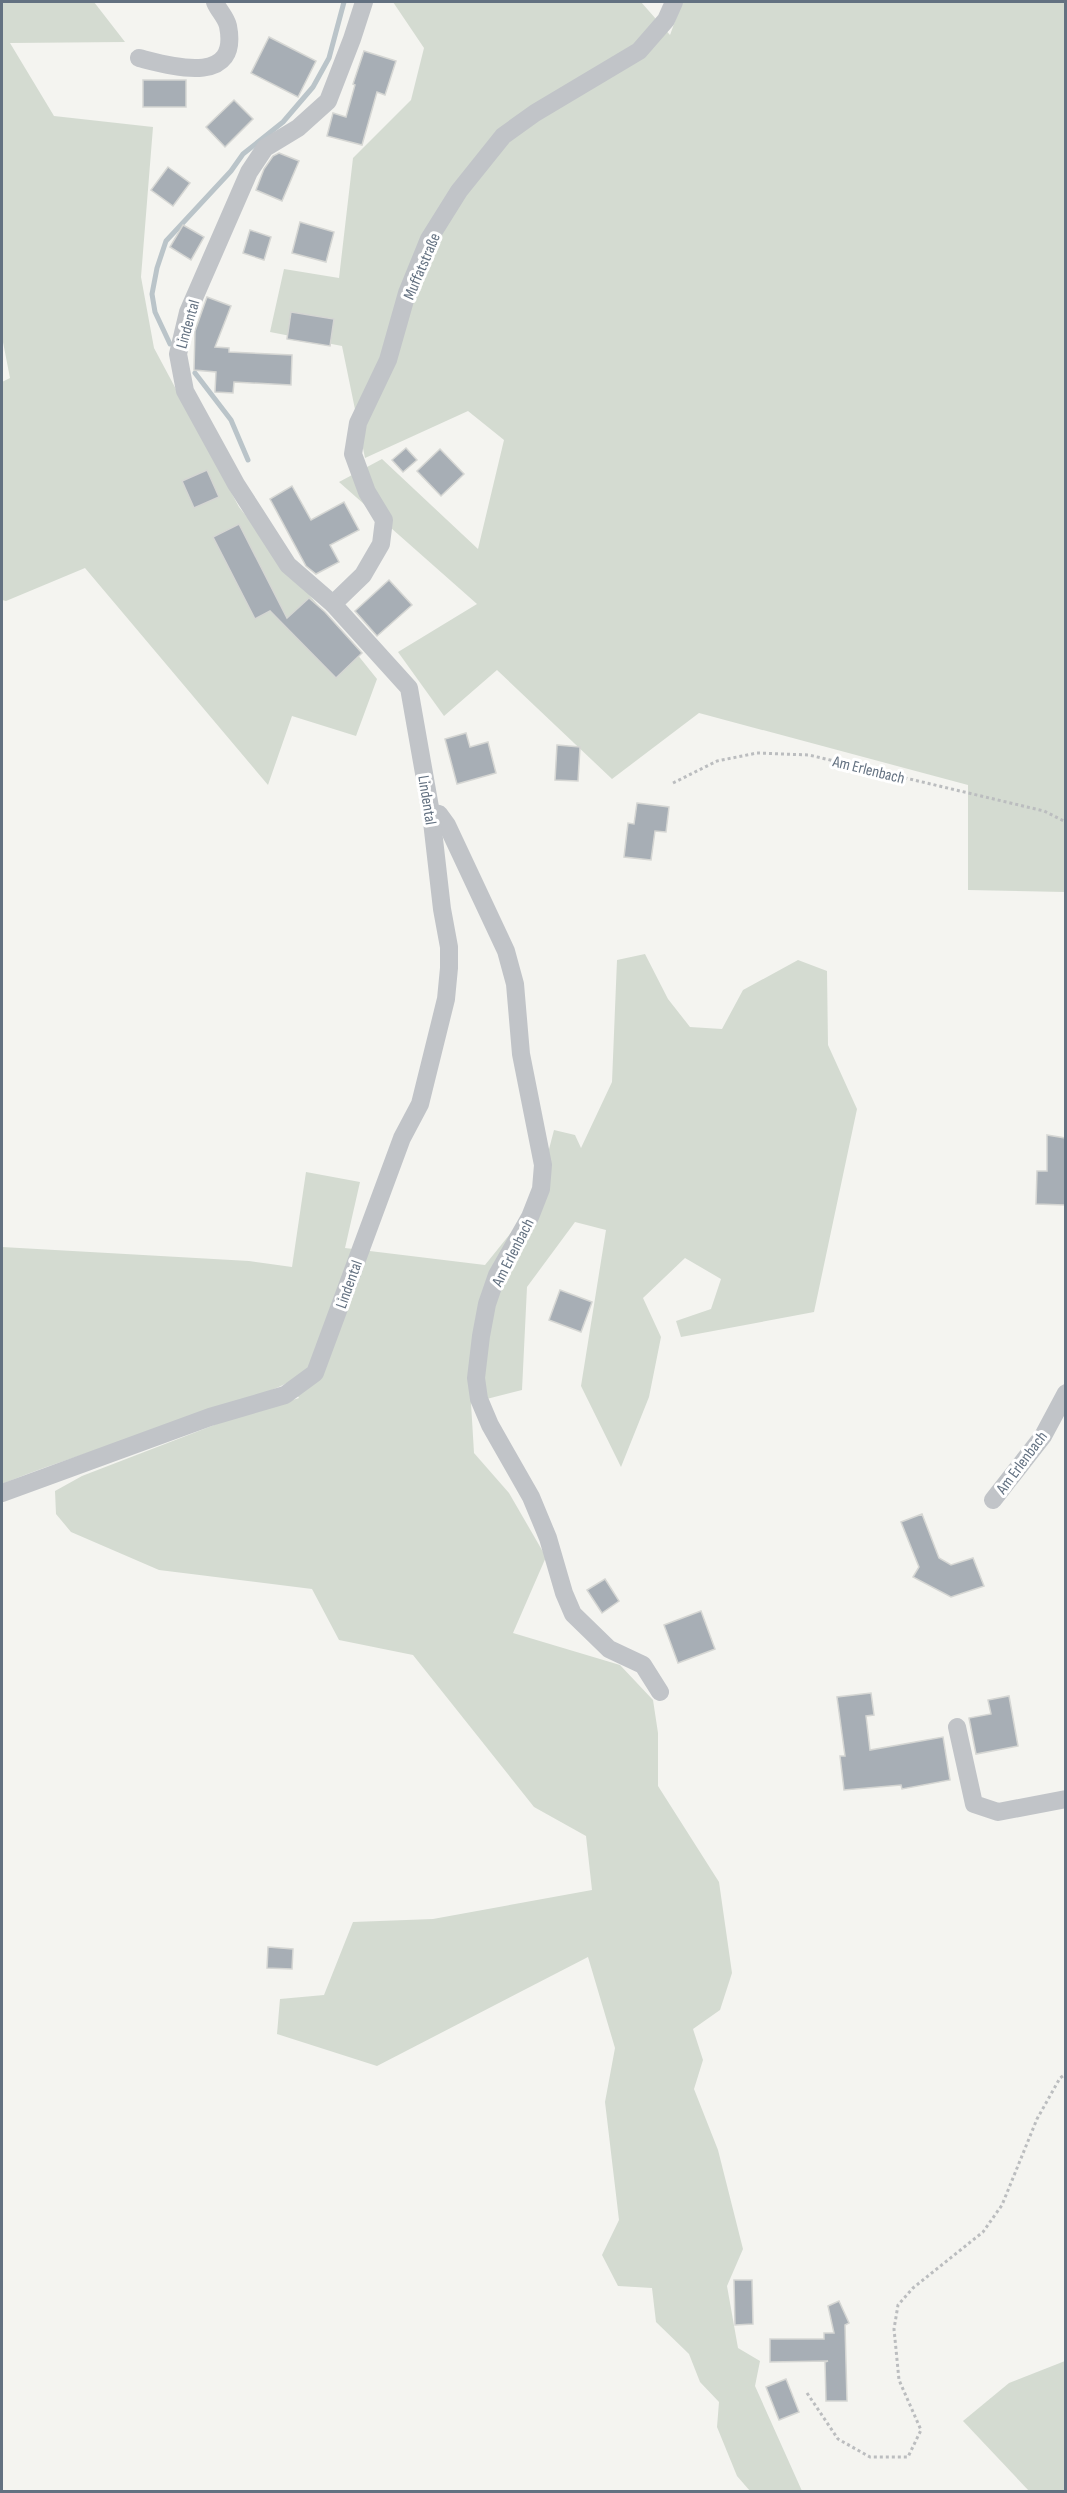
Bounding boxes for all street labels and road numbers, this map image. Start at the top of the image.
street label: Muffatstraße [400,230,445,303]
street label: Lindental [172,298,204,351]
street label: Am Erlenbach [830,752,907,789]
street label: Lindental [413,774,440,826]
street label: Am Erlenbach [488,1216,538,1291]
street label: Lindental [332,1258,367,1311]
street label: Am Erlenbach [992,1428,1052,1499]

